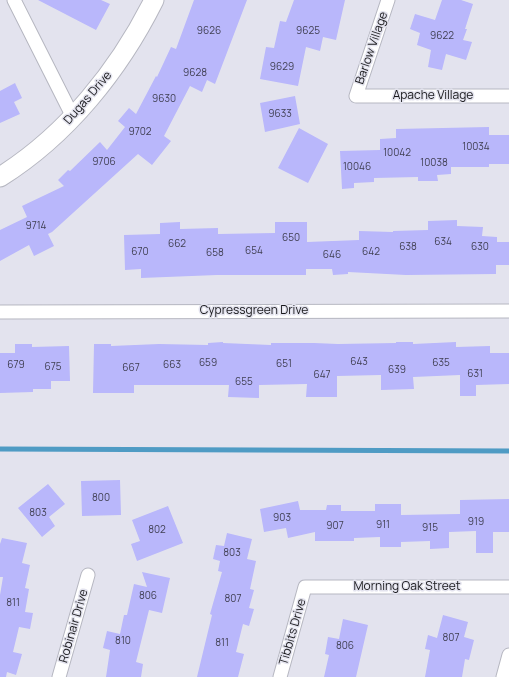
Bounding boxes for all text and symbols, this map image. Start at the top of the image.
street label: Barlow Village [353,10,391,86]
house number: 9626 [197,25,221,37]
house number: 9625 [296,25,320,37]
house number: 9622 [430,30,454,42]
house number: 9629 [270,61,294,73]
house number: 9628 [183,67,207,79]
street label: Dugas Drive [61,68,115,128]
street label: Apache Village [393,89,473,103]
house number: 9630 [152,93,176,105]
house number: 9633 [268,108,292,120]
house number: 9702 [129,126,151,138]
house number: 10034 [462,141,490,153]
house number: 10042 [383,147,411,159]
house number: 9706 [92,156,116,168]
house number: 10038 [420,157,448,169]
house number: 10046 [343,161,371,173]
house number: 9714 [26,220,46,232]
house number: 650 [282,232,300,244]
house number: 634 [434,236,452,248]
house number: 662 [168,238,186,250]
house number: 638 [399,241,417,253]
house number: 630 [471,241,489,253]
house number: 654 [245,245,263,257]
house number: 670 [131,246,149,258]
house number: 642 [362,246,380,258]
house number: 658 [206,247,224,259]
house number: 646 [323,249,341,261]
street label: Cypressgreen Drive [200,304,308,318]
house number: 643 [350,356,368,368]
house number: 659 [199,357,217,369]
house number: 635 [432,357,450,369]
house number: 651 [276,358,292,370]
house number: 679 [7,359,25,371]
house number: 663 [163,359,181,371]
house number: 675 [45,361,61,373]
house number: 667 [122,362,140,374]
house number: 639 [388,364,406,376]
house number: 631 [467,368,483,380]
house number: 647 [313,369,331,381]
house number: 655 [235,376,253,388]
house number: 800 [92,492,110,504]
house number: 803 [29,507,47,519]
house number: 903 [273,512,291,524]
house number: 919 [468,516,484,528]
house number: 911 [376,519,390,531]
house number: 907 [326,520,344,532]
house number: 915 [422,522,438,534]
house number: 802 [148,524,166,536]
house number: 803 [223,547,241,559]
street label: Morning Oak Street [353,580,461,594]
street label: Robinair Drive [57,588,91,664]
house number: 806 [139,590,157,602]
house number: 807 [225,593,241,605]
house number: 811 [6,597,20,609]
street label: Tibbits Drive [277,597,309,667]
house number: 807 [443,632,459,644]
house number: 810 [115,635,131,647]
house number: 811 [215,637,229,649]
house number: 806 [336,640,354,652]

